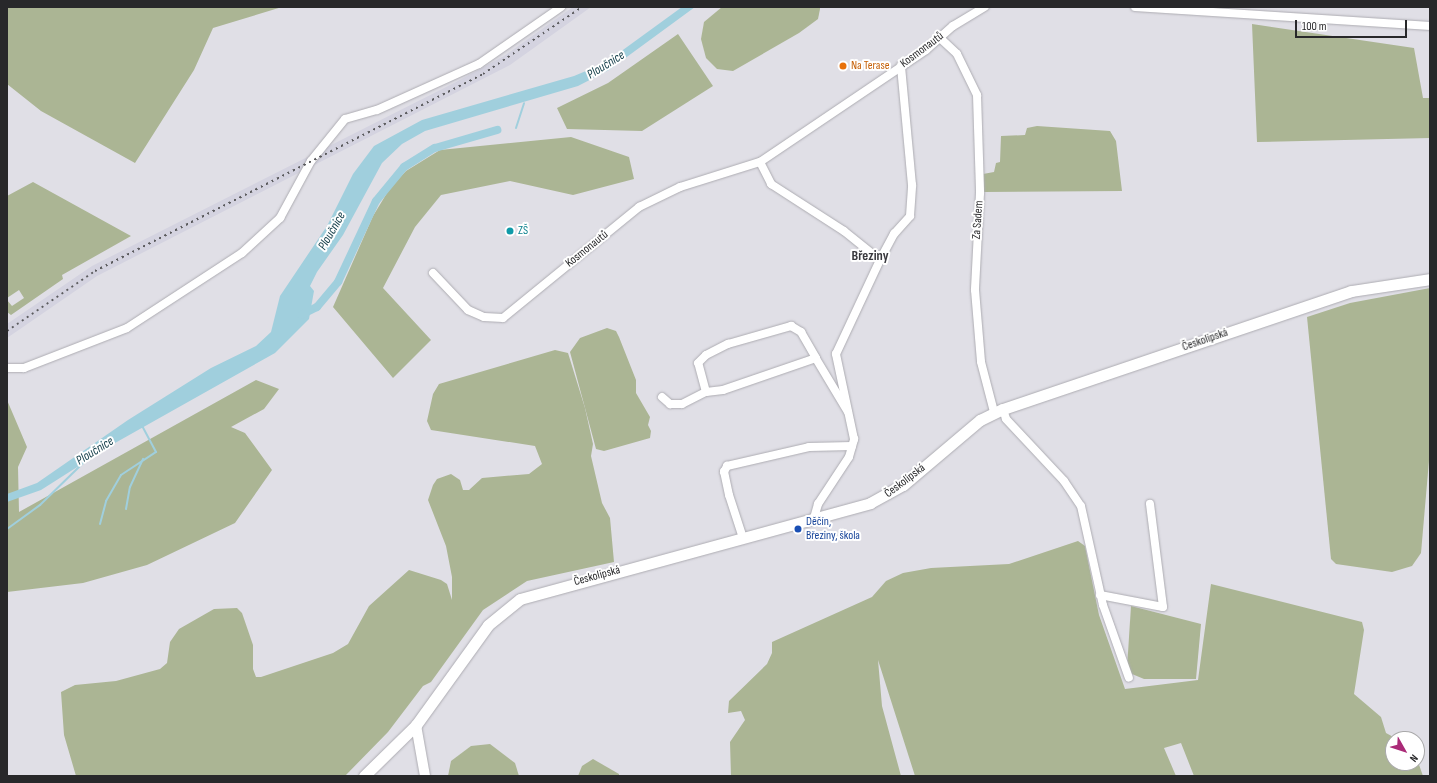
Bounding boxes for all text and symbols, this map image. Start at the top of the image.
scale bar [1297,12,1409,38]
text: 100 m [1302,19,1327,34]
street label: Kosmonautů [897,29,947,71]
water label: Ploučnice [584,47,628,83]
place label: Na Terase [851,59,890,73]
marker: Na Terase [838,61,848,71]
street label: Za Sadem [969,200,987,240]
water label: Ploučnice [315,209,349,253]
place label: ZŠ [518,224,528,238]
marker: ZŠ [505,226,515,236]
street label: Kosmonautů [563,227,611,271]
district label: Březiny [851,248,889,264]
street label: Českolipská [1180,325,1230,355]
water label: Ploučnice [73,433,117,469]
street label: Českolipská [882,461,928,501]
place label: Děčín, Březiny, škola [806,515,860,543]
marker: Děčín, Březiny, škola [793,524,803,534]
street label: Českolipská [572,563,622,589]
north arrow [1385,731,1425,771]
text: N [1407,752,1421,765]

